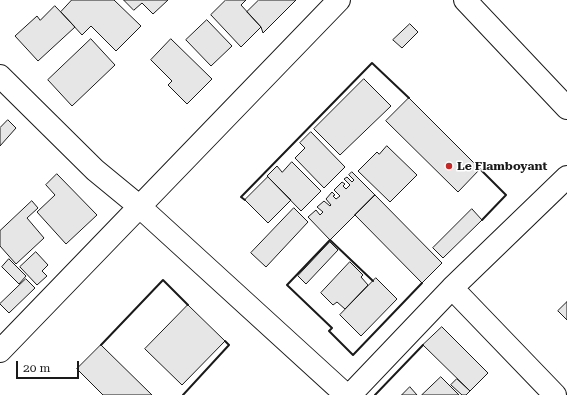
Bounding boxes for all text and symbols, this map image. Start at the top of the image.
place label: Le Flamboyant [457,159,547,173]
marker: Le Flamboyant [444,161,454,171]
scale bar [18,353,81,379]
text: 20 m [23,361,50,375]

